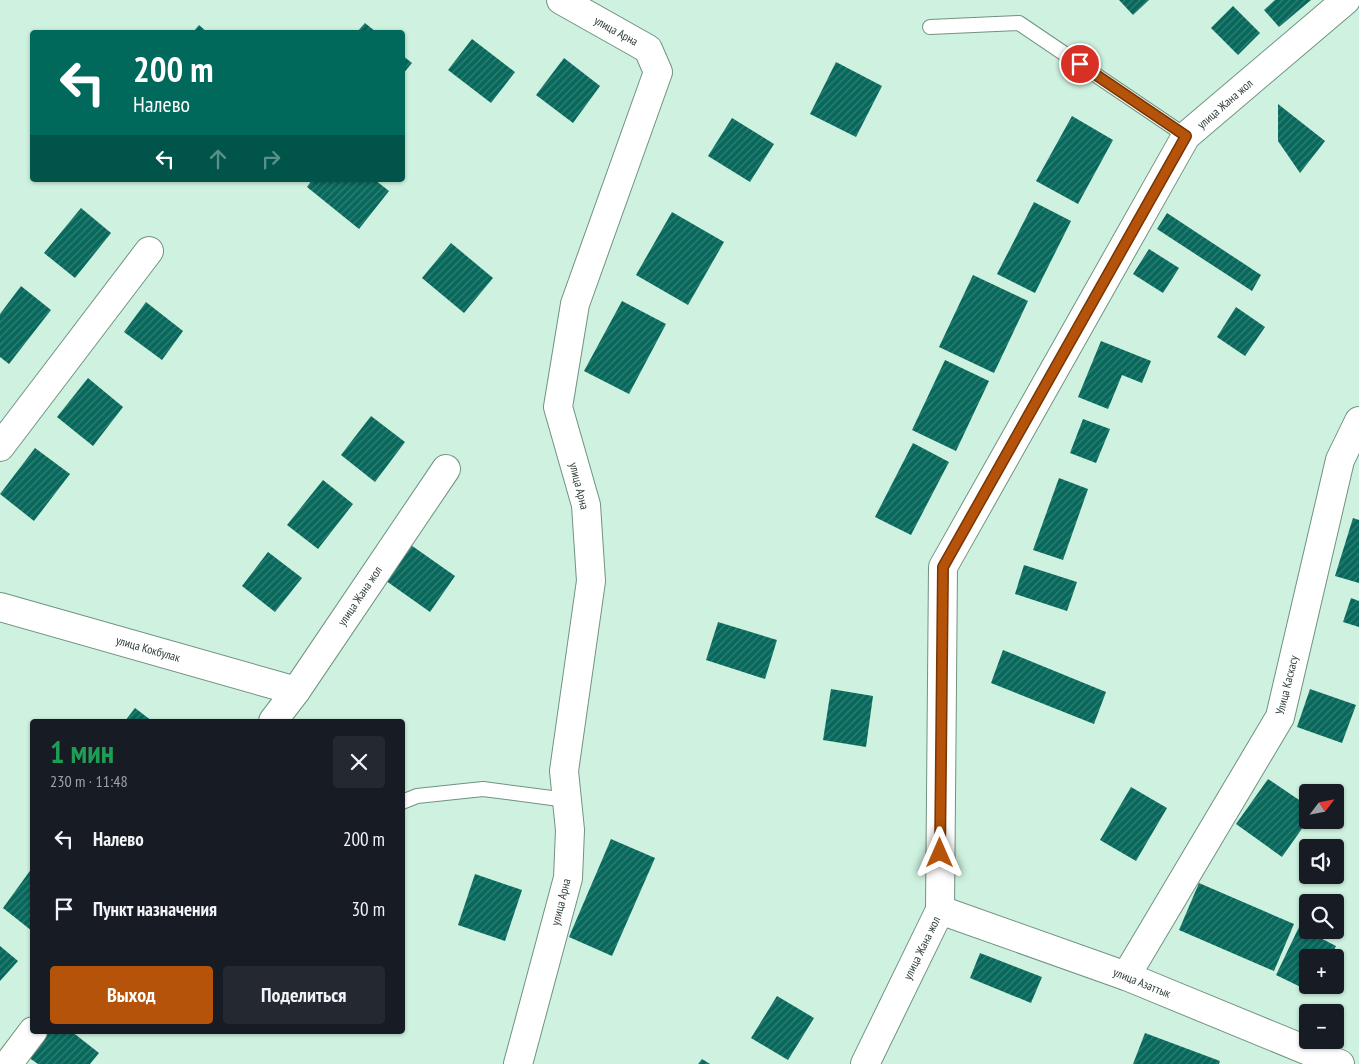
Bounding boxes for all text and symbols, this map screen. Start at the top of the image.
street label: улица Арна [592,12,641,49]
pin [1059,43,1101,85]
text: 200 m [133,46,214,92]
icon: left [50,50,115,115]
icon: arrive [1066,50,1094,78]
street label: улица Жана жол [1194,75,1256,132]
text: Налево [133,90,190,118]
icon: left [151,145,179,173]
icon: ahead [204,145,232,173]
icon: right [257,145,285,173]
street label: улица Арна [566,461,593,511]
street label: улица Жана жол [334,563,385,628]
street label: улица Кокбулак [114,632,182,665]
street label: Улица Каскасу [1272,653,1301,716]
text: 1 мин [50,732,114,771]
button: close [333,736,385,788]
text: 230 m · 11:48 [50,771,128,791]
north arrow [1299,784,1344,829]
map controls [1299,784,1344,1049]
icon: left [50,825,78,853]
position arrow [913,826,965,878]
text: Налево [93,827,144,851]
text: 200 m [343,827,385,851]
button: sound [1299,839,1344,884]
street label: улица Арна [547,877,574,927]
button: search [1299,894,1344,939]
icon: arrive [50,895,78,923]
text: Пункт назначения [93,897,217,921]
text: 30 m [352,897,385,921]
street label: улица Жана жол [900,913,943,982]
button: + [1299,949,1344,994]
street label: улица Азаттык [1111,964,1174,1001]
button: Выход [50,966,213,1024]
button: Поделиться [223,966,385,1024]
button: − [1299,1004,1344,1049]

